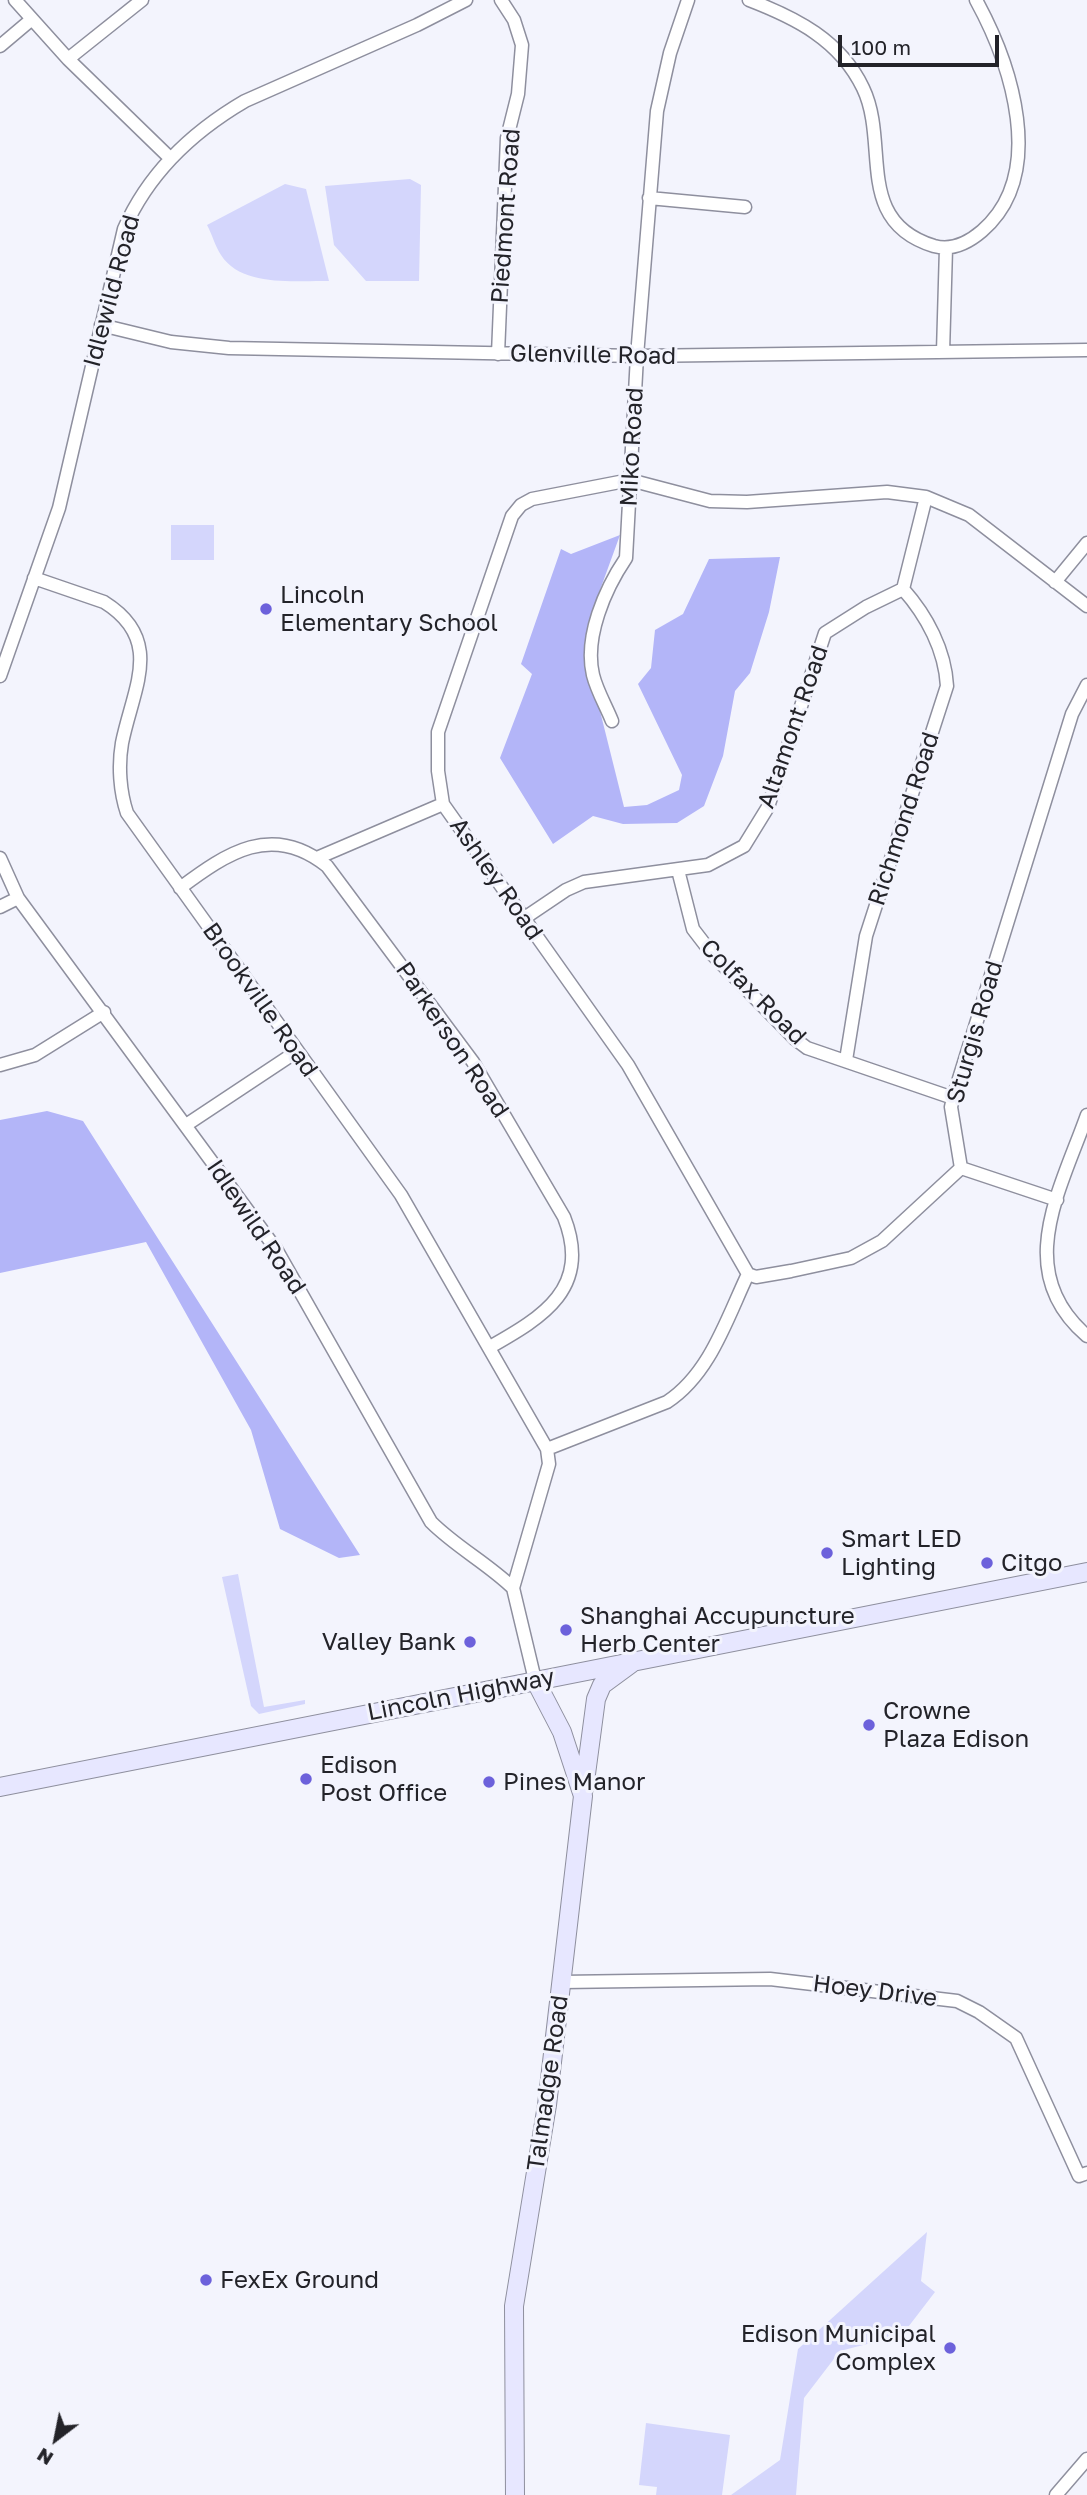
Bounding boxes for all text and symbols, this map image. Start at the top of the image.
scale bar [842,21,1003,65]
text: 100 m [851,34,911,60]
street label: Piedmont Road [486,128,526,304]
street label: Idlewild Road [78,212,146,370]
street label: Glenville Road [510,339,676,371]
street label: Miko Road [614,387,650,507]
place label: Lincoln Elementary School [280,581,498,637]
marker: Lincoln Elementary School [258,601,274,617]
street label: Altamont Road [752,642,834,812]
street label: Richmond Road [862,729,946,909]
street label: Ashley Road [443,812,549,946]
street label: Brookville Road [196,917,324,1083]
street label: Colfax Road [694,933,812,1051]
street label: Parkerson Road [389,957,515,1123]
street label: Sturgis Road [941,957,1009,1107]
street label: Idlewild Road [200,1154,312,1300]
place label: Smart LED Lighting [841,1525,962,1581]
marker: Smart LED Lighting [819,1545,835,1561]
place label: Citgo [1001,1549,1063,1577]
marker: Citgo [979,1555,995,1571]
place label: Shanghai Accupuncture Herb Center [580,1602,855,1658]
marker: Shanghai Accupuncture Herb Center [558,1622,574,1638]
place label: Valley Bank [322,1628,456,1656]
marker: Valley Bank [462,1634,478,1650]
street label: Lincoln Highway [365,1663,557,1727]
place label: Crowne Plaza Edison [883,1697,1029,1753]
marker: Crowne Plaza Edison [861,1717,877,1733]
place label: Edison Post Office [320,1751,447,1807]
place label: Pines Manor [503,1768,645,1796]
marker: Edison Post Office [298,1771,314,1787]
marker: Pines Manor [481,1774,497,1790]
street label: Hoey Drive [811,1969,939,2013]
street label: Talmadge Road [521,1993,575,2173]
place label: FexEx Ground [220,2266,379,2294]
marker: FexEx Ground [198,2272,214,2288]
place label: Edison Municipal Complex [741,2320,936,2376]
marker: Edison Municipal Complex [942,2340,958,2356]
north arrow [21,2404,91,2474]
text: N [32,2444,57,2471]

